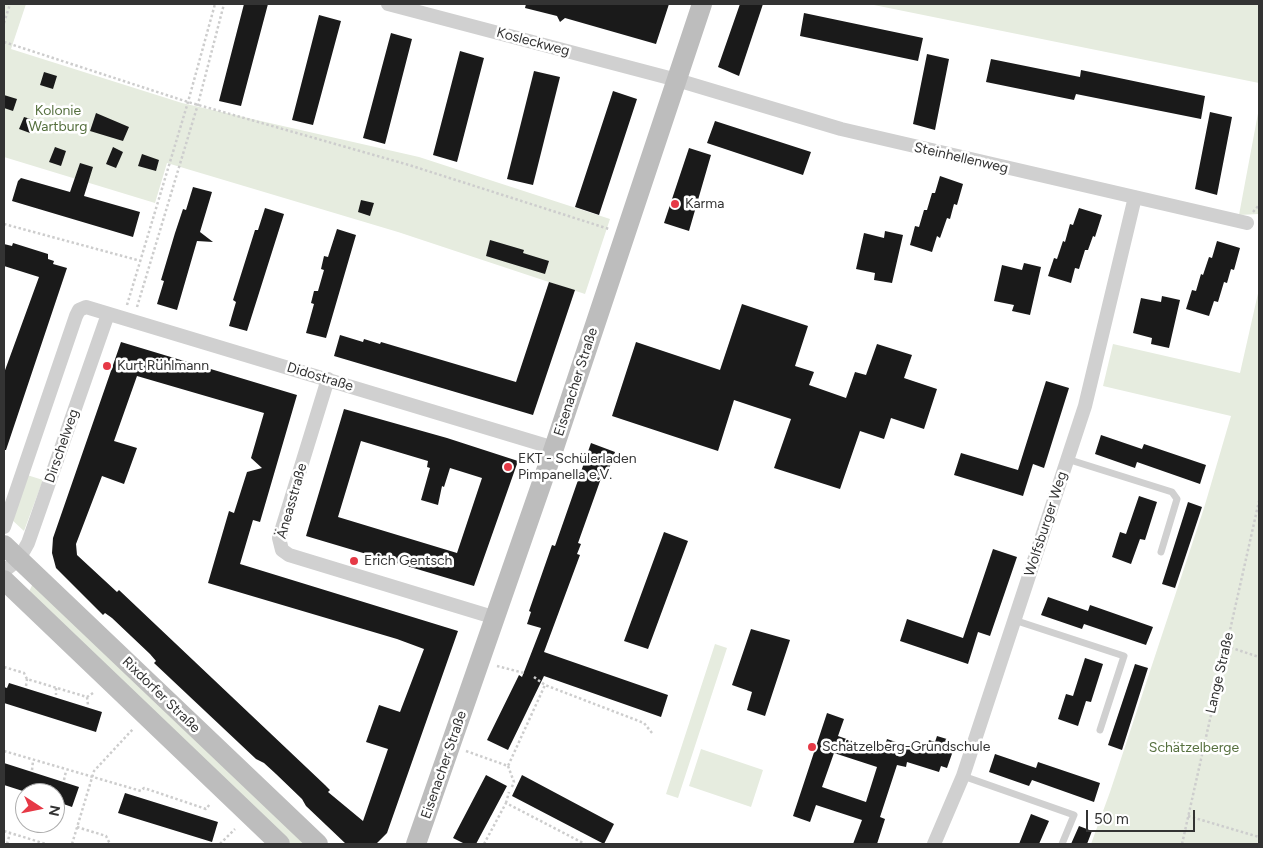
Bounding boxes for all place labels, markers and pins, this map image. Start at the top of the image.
place label: Karma [685,196,724,212]
marker: Karma [669,198,681,210]
place label: Kurt Rühlmann [117,358,209,374]
marker: Kurt Rühlmann [101,360,113,372]
place label: EKT - Schülerladen Pimpanella e.V. [518,451,636,484]
marker: EKT - Schülerladen Pimpanella e.V. [502,461,514,473]
place label: Erich Gentsch [364,553,452,569]
marker: Erich Gentsch [348,555,360,567]
place label: Schätzelberg-Grundschule [822,739,990,755]
marker: Schätzelberg-Grundschule [806,741,818,753]

